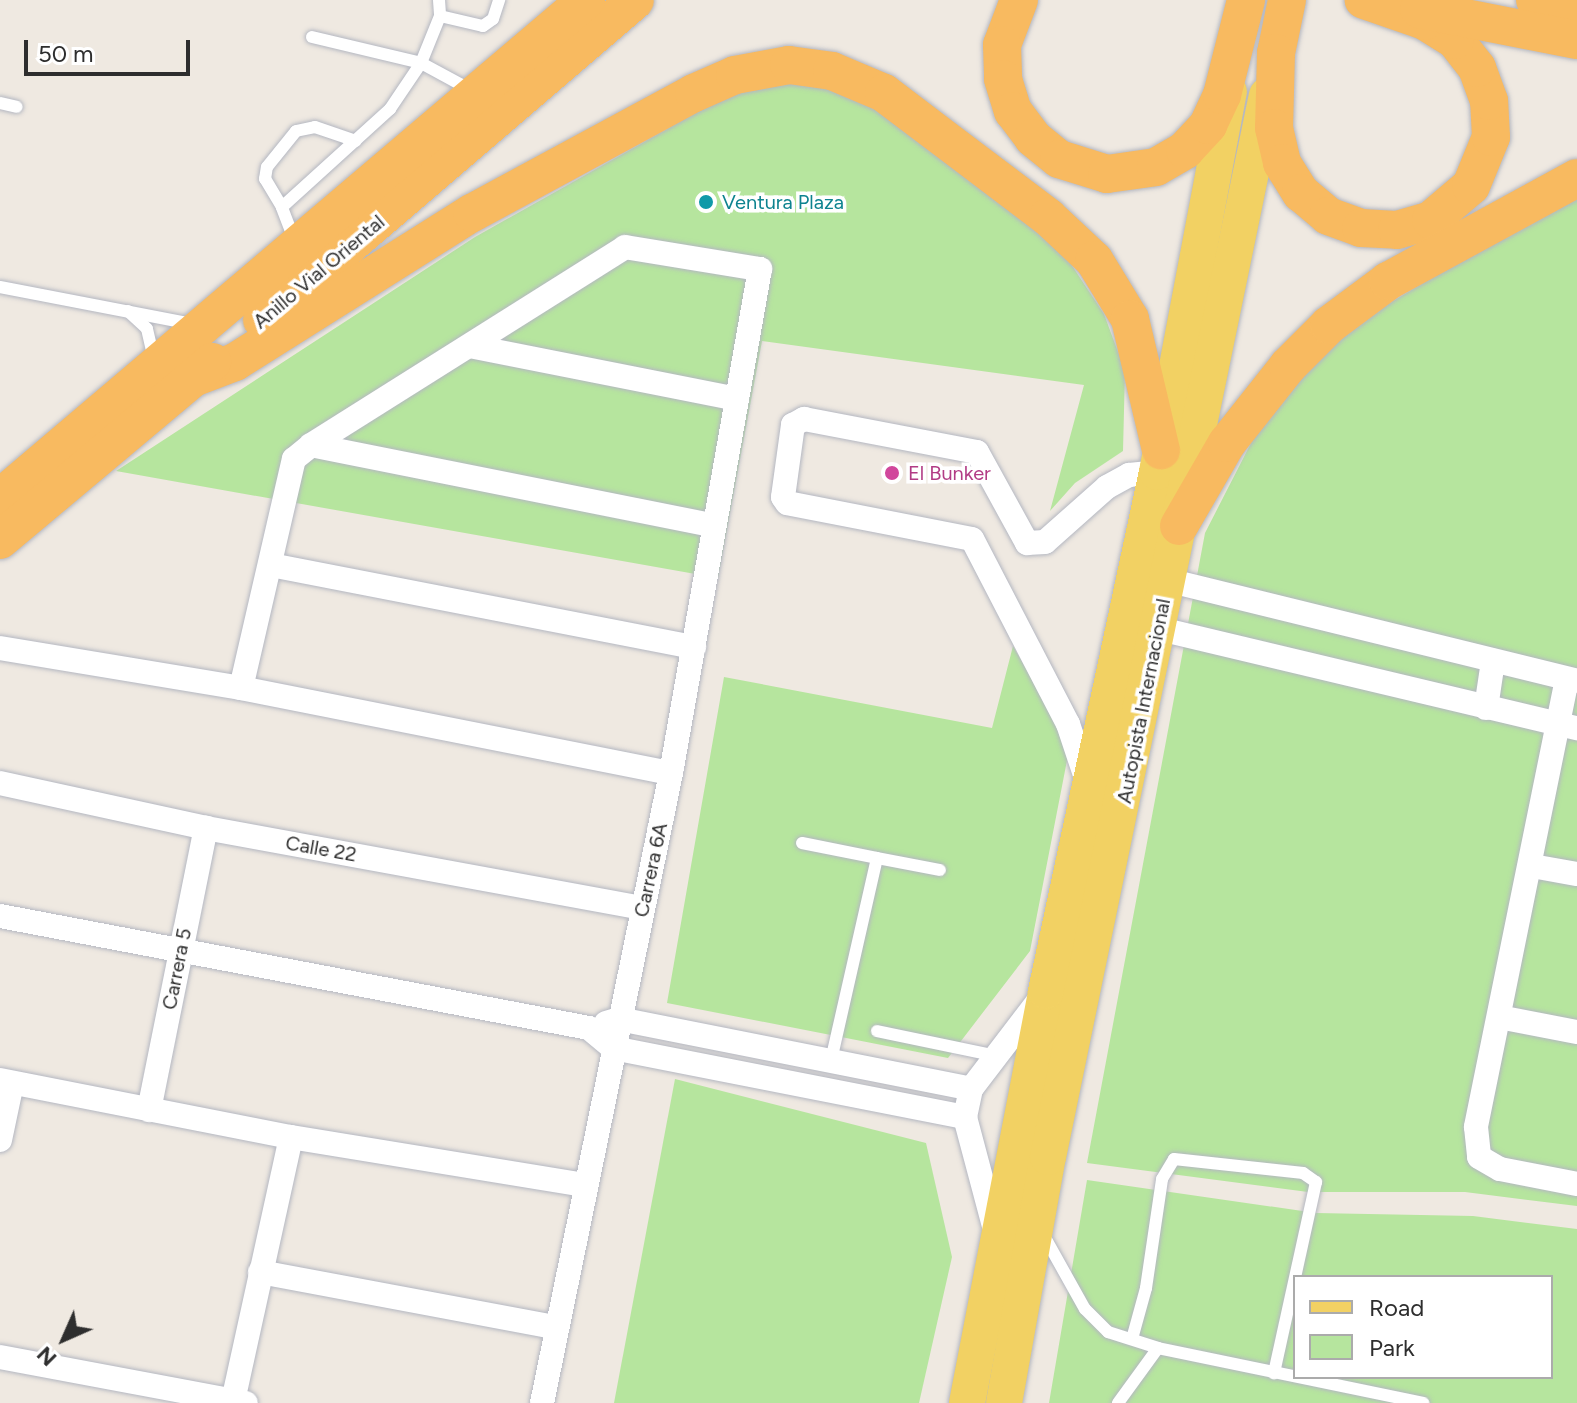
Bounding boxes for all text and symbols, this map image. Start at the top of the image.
scale bar [28,24,194,74]
text: 50 m [38,39,94,68]
place label: Ventura Plaza [722,190,844,214]
marker: Ventura Plaza [697,193,715,211]
street label: Anillo Vial Oriental [249,210,389,334]
place label: El Bunker [908,461,991,485]
marker: El Bunker [883,464,901,482]
street label: Autopista Internacional [1112,597,1176,805]
street label: Carrera 6A [629,821,673,919]
street label: Calle 22 [284,831,358,867]
street label: Carrera 5 [157,926,197,1012]
legend [1293,1275,1553,1379]
text: Road [1369,1293,1424,1322]
north arrow [24,1299,104,1379]
text: Park [1369,1333,1415,1362]
text: N [31,1341,62,1372]

